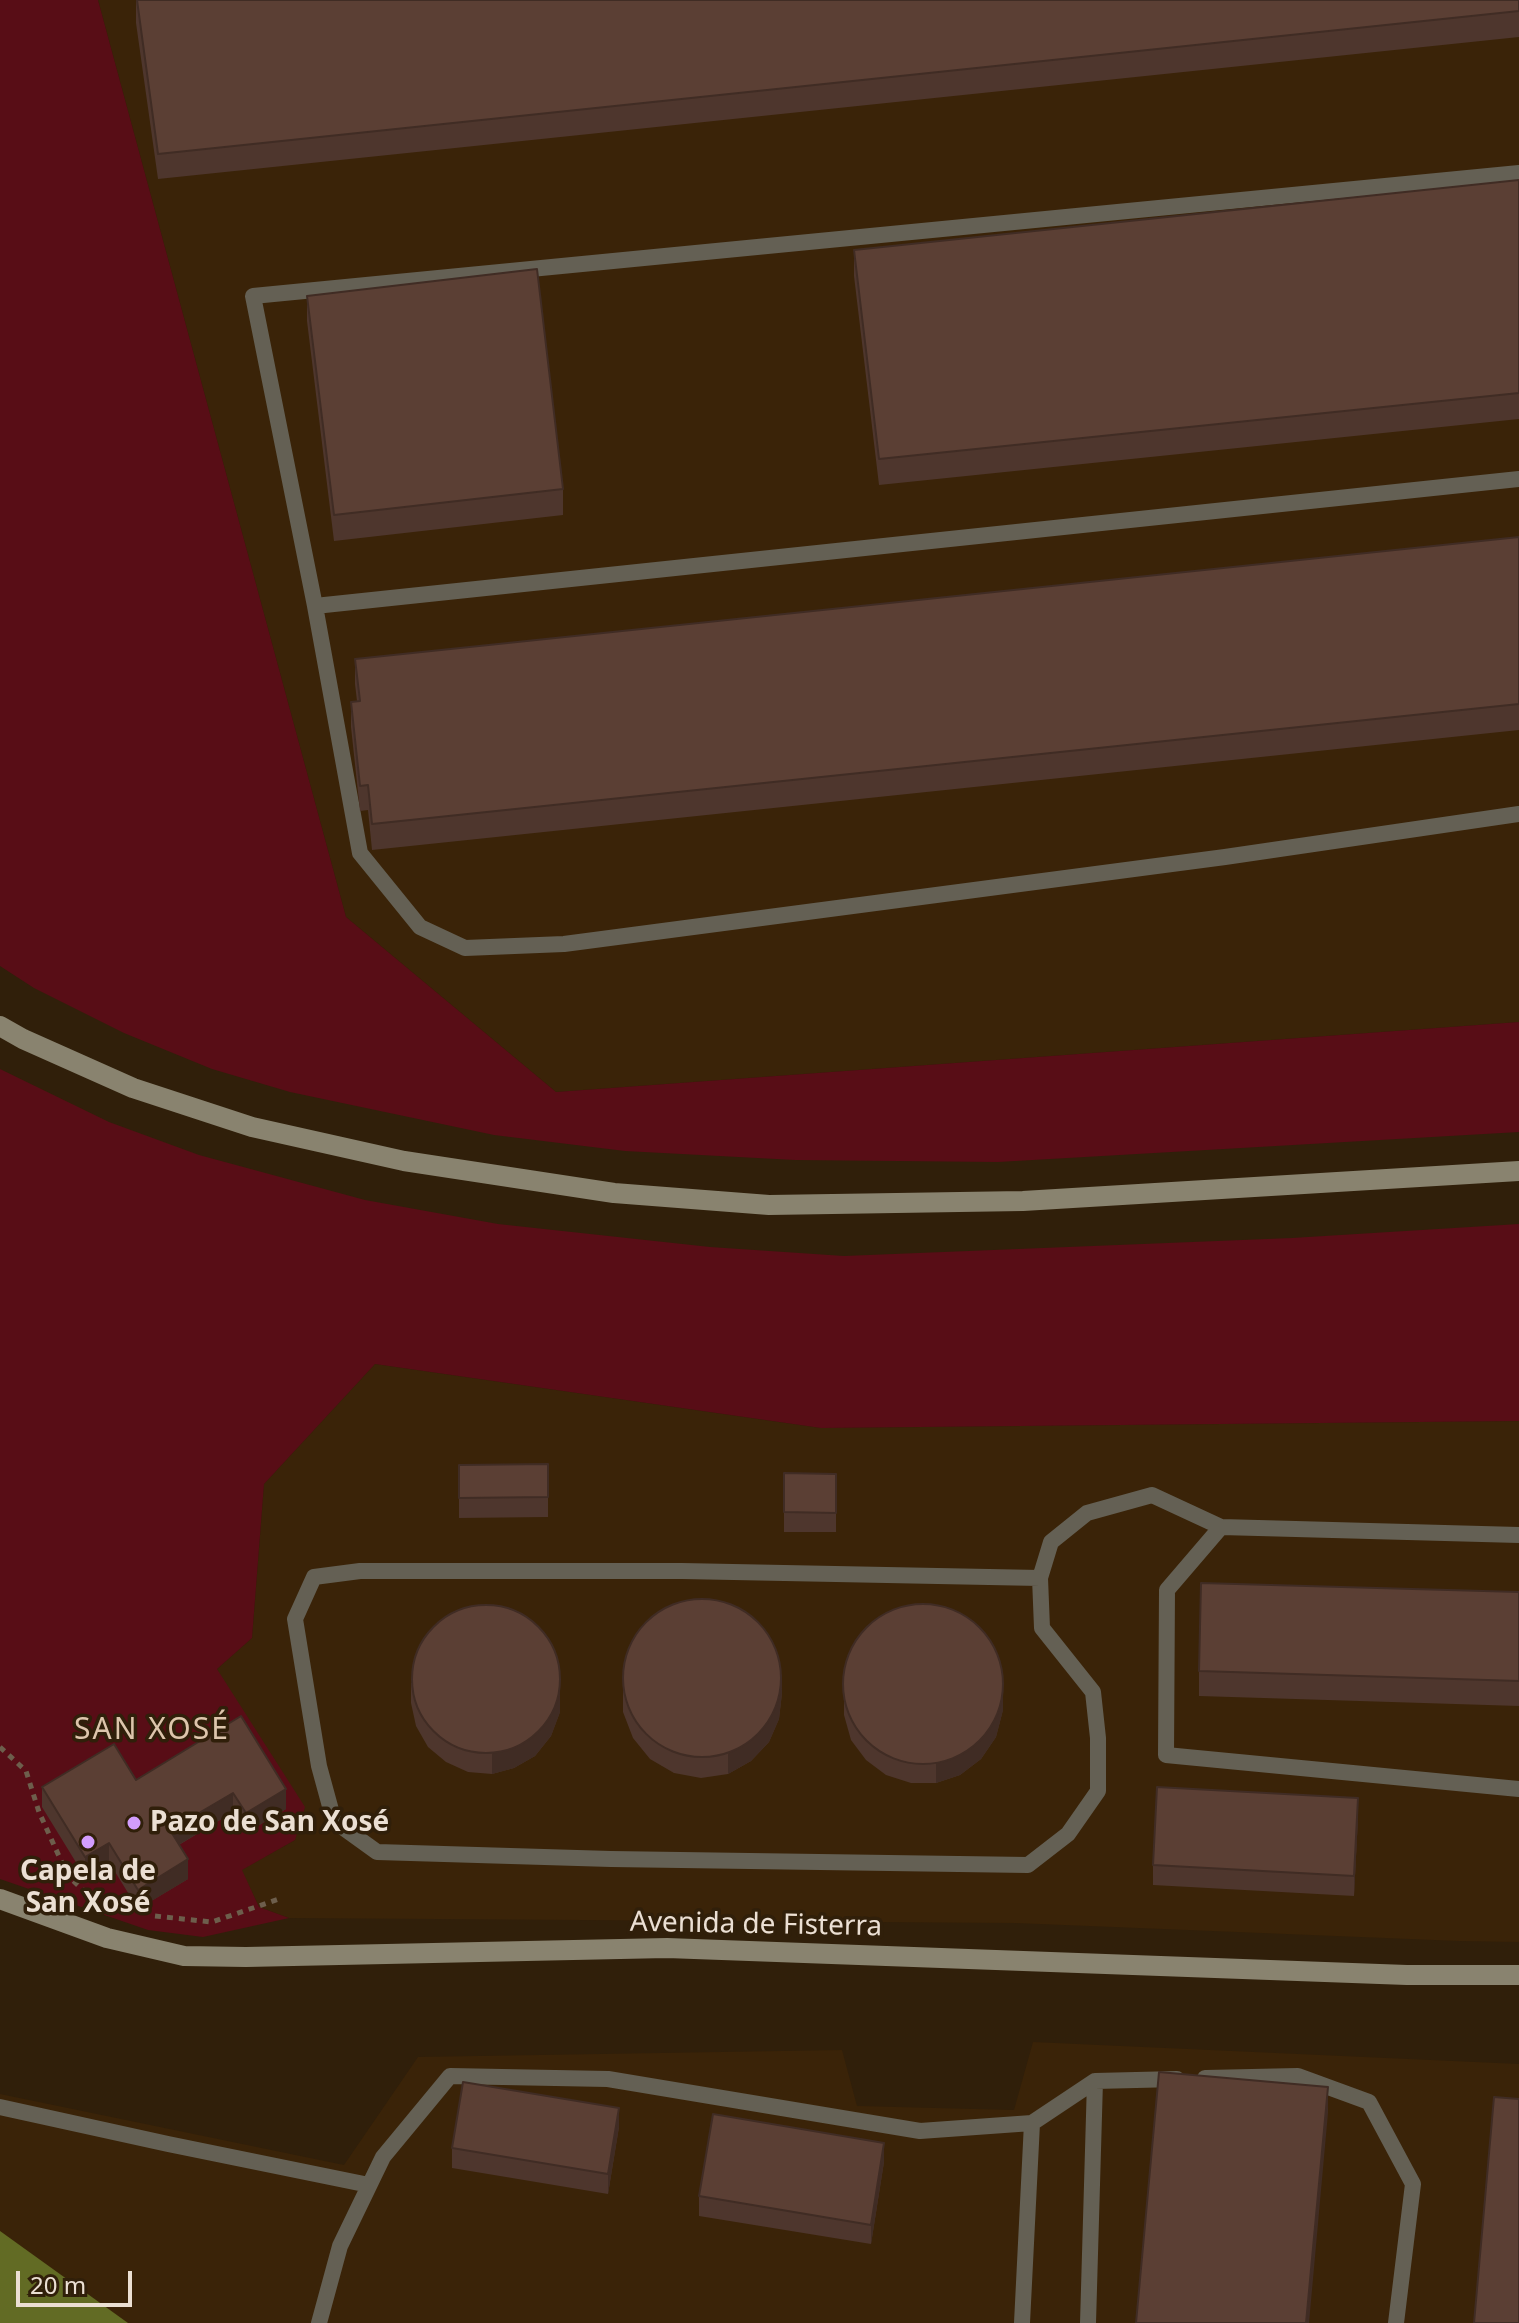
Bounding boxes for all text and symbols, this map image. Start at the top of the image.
district label: SAN XOSÉ [74,1712,230,1748]
place label: Pazo de San Xosé [150,1806,389,1840]
marker: Pazo de San Xosé [125,1814,143,1832]
marker: Capela de San Xosé [79,1833,97,1851]
place label: Capela de San Xosé [20,1855,156,1921]
street label: Avenida de Fisterra [630,1906,882,1944]
scale bar [20,2255,136,2305]
text: 20 m [30,2268,86,2301]

